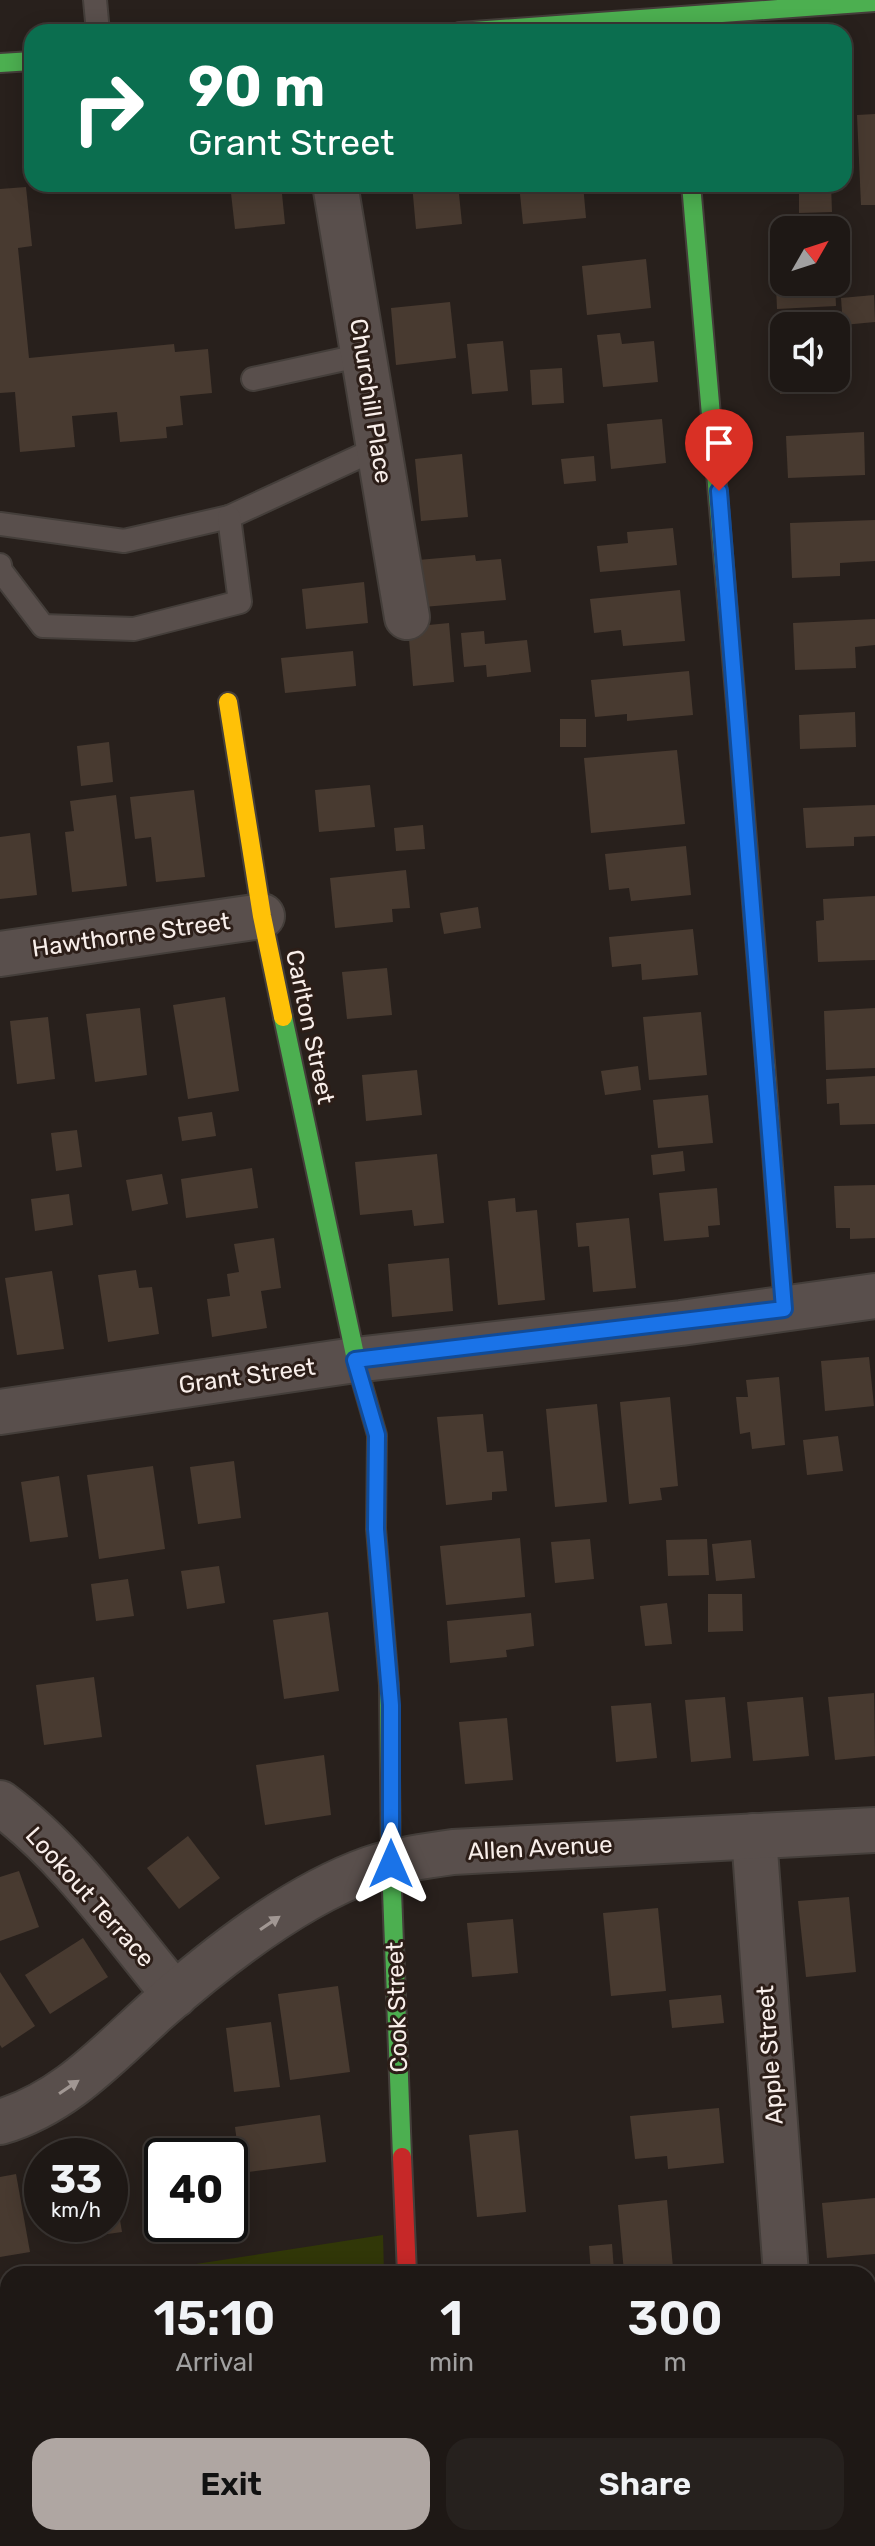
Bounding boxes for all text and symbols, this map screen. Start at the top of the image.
text: 90 m [188,54,325,120]
icon: right [56,56,160,160]
text: Grant Street [188,121,394,164]
north arrow [770,216,850,296]
map controls [770,216,850,392]
button: sound [770,312,850,392]
street label: Churchill Place [344,317,398,485]
pin [685,409,753,491]
icon: arrive [697,421,741,465]
street label: Hawthorne Street [30,907,232,963]
street label: Carlton Street [280,947,340,1107]
street label: Grant Street [177,1353,317,1399]
street label: Lookout Terrace [20,1821,160,1973]
position arrow [349,1822,433,1906]
street label: Allen Avenue [467,1830,613,1866]
one-way arrow [260,1916,281,1931]
street label: Cook Street [381,1941,413,2073]
street label: Apple Street [751,1985,789,2125]
one-way arrow [59,2080,80,2095]
speed limit sign: 40 [144,2138,248,2242]
text: 33 [50,2156,102,2203]
text: km/h [51,2198,101,2222]
text: 15:10 [153,2290,275,2347]
text: 1 [440,2290,463,2347]
text: 300 [628,2290,723,2347]
text: Arrival [175,2347,253,2378]
text: min [429,2347,474,2378]
text: m [663,2347,687,2378]
button: Exit [32,2438,430,2530]
button: Share [446,2438,844,2530]

